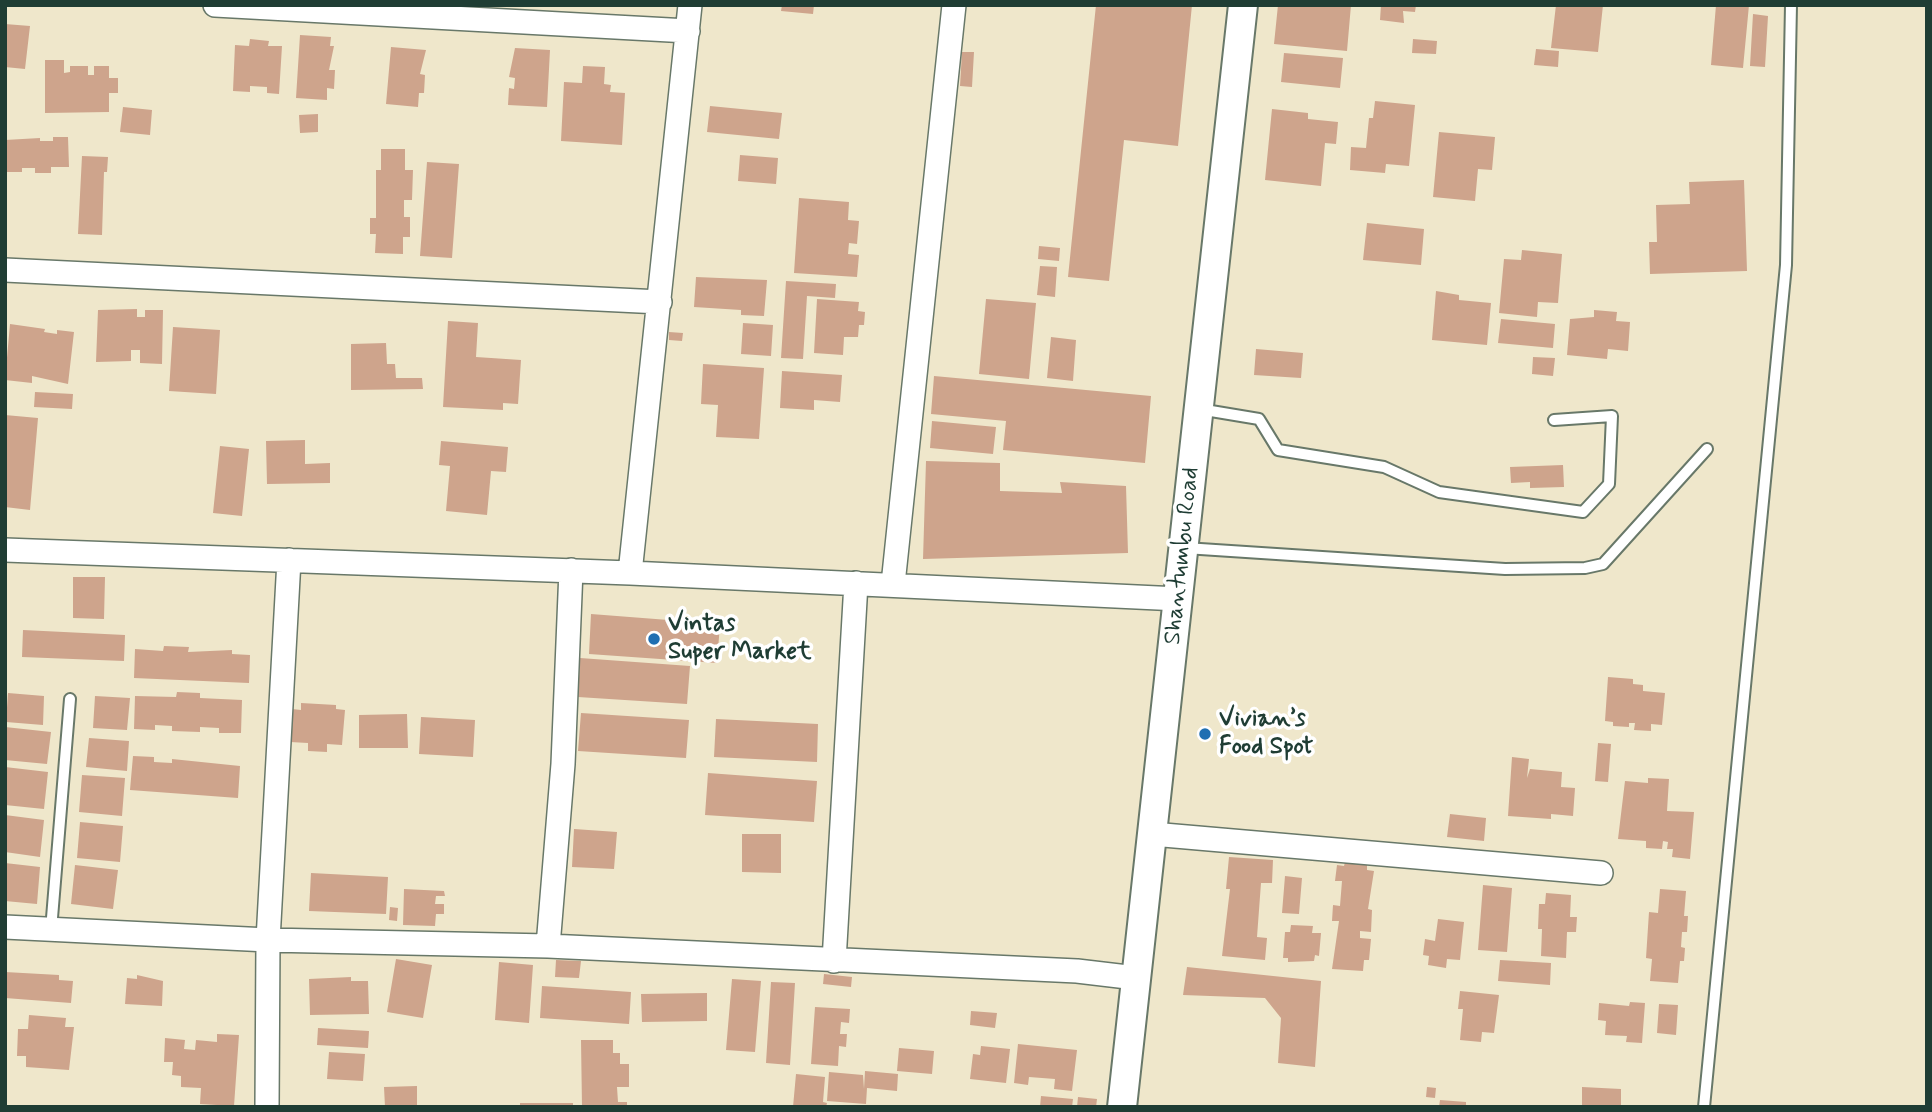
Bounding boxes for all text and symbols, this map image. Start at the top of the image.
street label: Shantumbu Road [1159,466,1207,646]
place label: Vintas Super Market [668,611,811,667]
marker: Vintas Super Market [646,631,662,647]
place label: Vivian’s Food Spot [1219,706,1313,762]
marker: Vivian’s Food Spot [1197,726,1213,742]

